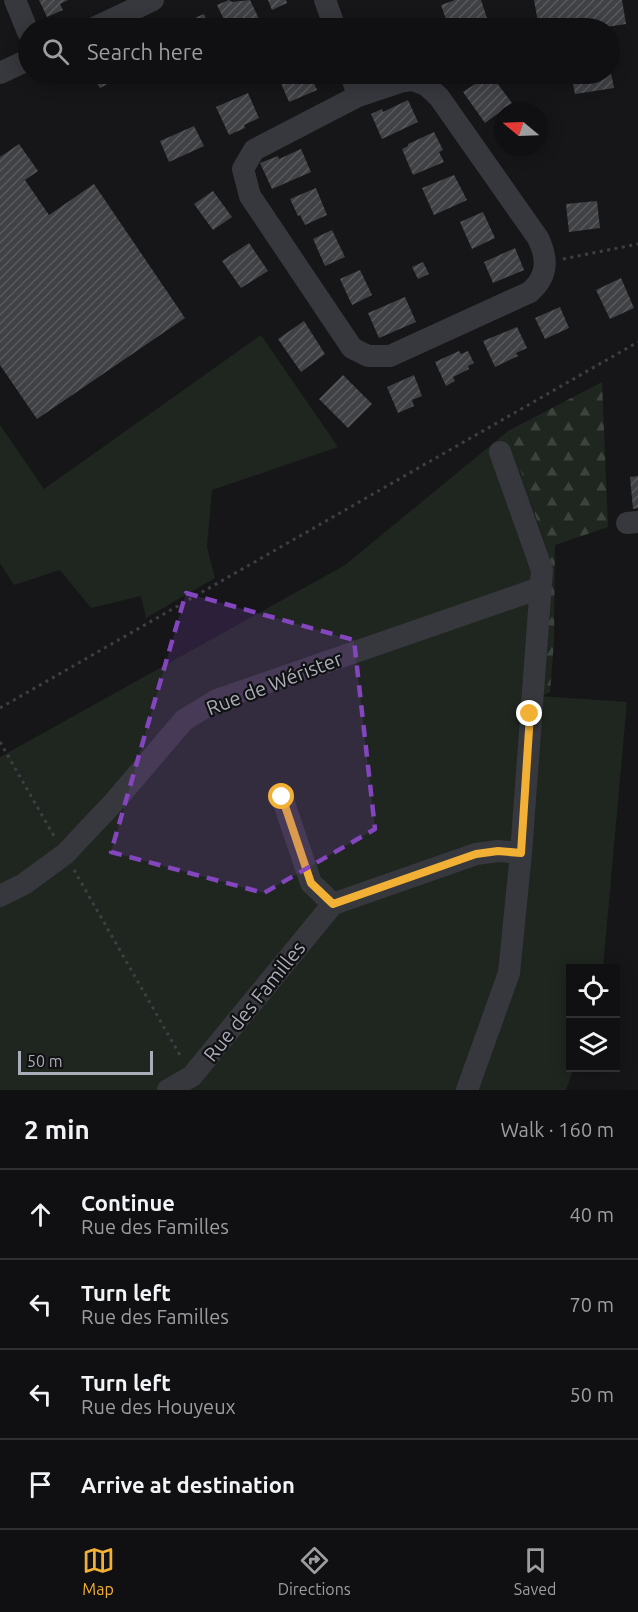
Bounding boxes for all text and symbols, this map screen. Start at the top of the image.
search box [18,18,620,84]
icon: search [39,35,72,68]
text: Search here [87,39,203,64]
north arrow [494,102,548,156]
street label: Rue de Wérister [203,646,346,719]
route end [516,700,542,726]
route start [268,783,294,809]
street label: Rue des Familles [199,936,309,1066]
map controls [566,964,620,1072]
button: locate [566,964,620,1018]
button: layers [566,1018,620,1072]
scale bar [18,1048,153,1076]
text: 50 m [27,1052,63,1070]
text: 2 min [24,1115,90,1144]
text: Walk · 160 m [501,1118,614,1141]
text: Continue [81,1190,175,1215]
icon: ahead [24,1198,57,1231]
text: 40 m [570,1203,614,1226]
text: Rue des Familles [81,1215,229,1238]
text: Turn left [81,1280,171,1305]
icon: left [24,1288,57,1321]
text: 70 m [570,1293,614,1316]
text: Rue des Familles [81,1305,229,1328]
text: Turn left [81,1370,171,1395]
icon: left [24,1378,57,1411]
text: 50 m [570,1383,614,1406]
text: Rue des Houyeux [81,1395,236,1418]
icon: arrive [24,1468,57,1501]
text: Arrive at destination [81,1472,295,1497]
tab: Map [82,1544,115,1598]
tab: Directions [278,1544,351,1598]
tab: Saved [514,1544,556,1598]

